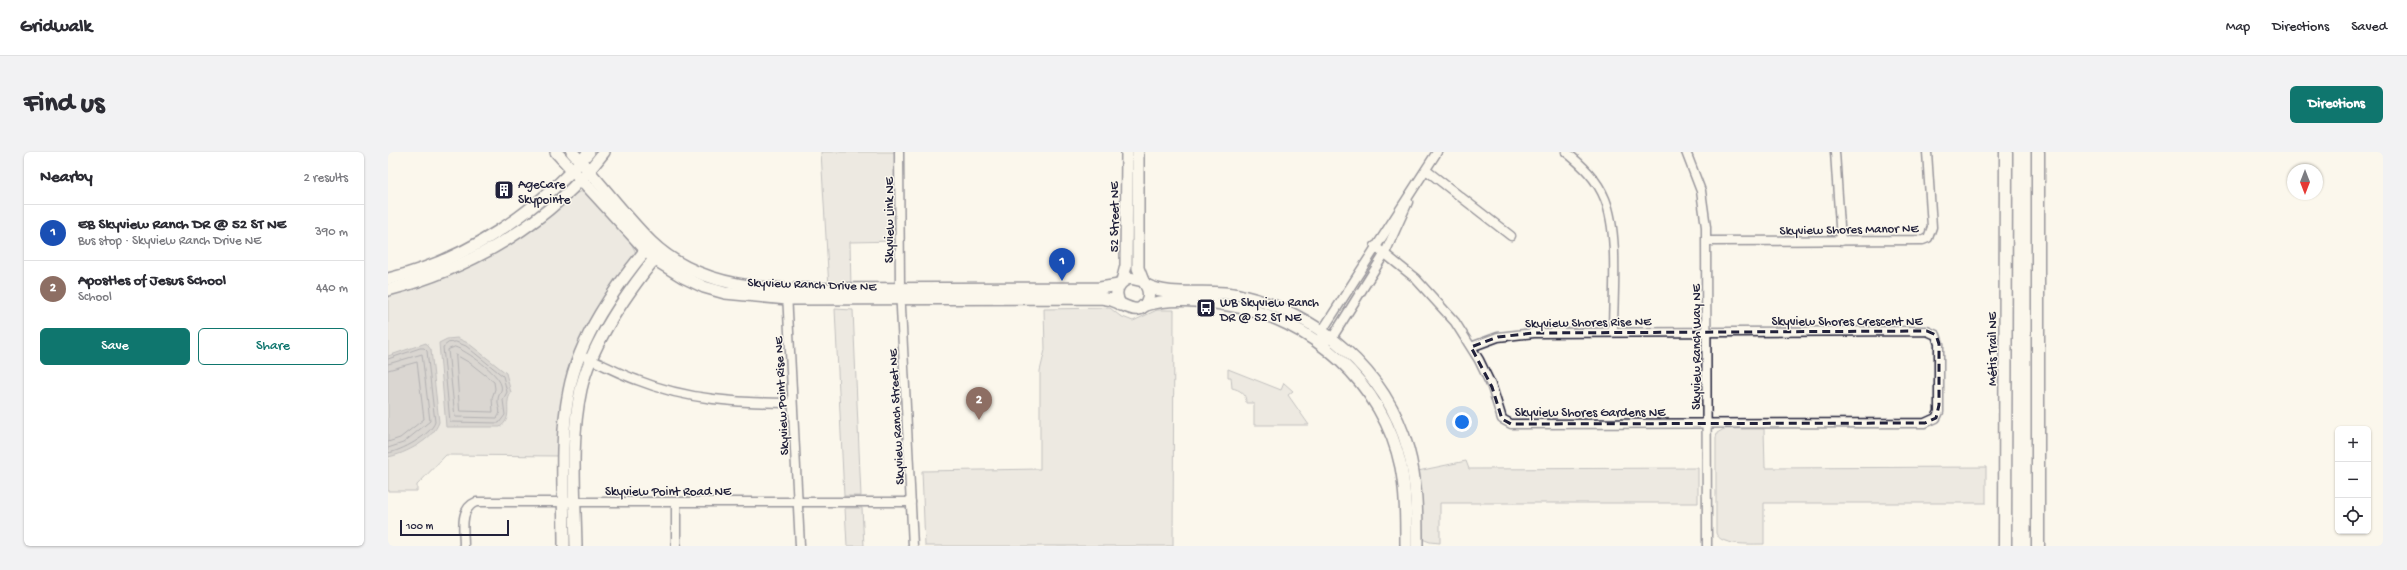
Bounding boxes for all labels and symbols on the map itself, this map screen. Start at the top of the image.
north arrow [2287,164,2323,200]
street label: Skyview Link NE [883,176,898,263]
place label: AgeCare Skypointe [518,178,571,208]
building icon: AgeCare Skypointe [493,179,515,201]
street label: 52 Street NE [1108,181,1123,252]
street label: Skyview Shores Manor NE [1779,222,1920,239]
pin: 1 [1049,248,1075,281]
street label: Skyview Ranch Drive NE [747,276,878,295]
street label: Skyview Ranch Way NE [1690,283,1705,410]
place label: WB Skyview Ranch DR @ 52 ST NE [1219,296,1319,326]
bus stop icon: WB Skyview Ranch DR @ 52 ST NE [1195,297,1217,319]
street label: Métis Trail NE [1986,311,2001,386]
street label: Skyview Shores Rise NE [1525,315,1652,332]
street label: Skyview Shores Crescent NE [1772,315,1923,330]
street label: Skyview Point Rise NE [772,335,793,456]
street label: Skyview Ranch Street NE [886,348,909,485]
pin: 2 [966,387,992,420]
street label: Skyview Shores Gardens NE [1515,406,1666,421]
your location [1452,412,1472,432]
street label: Skyview Point Road NE [605,485,732,500]
scale bar [400,518,509,537]

